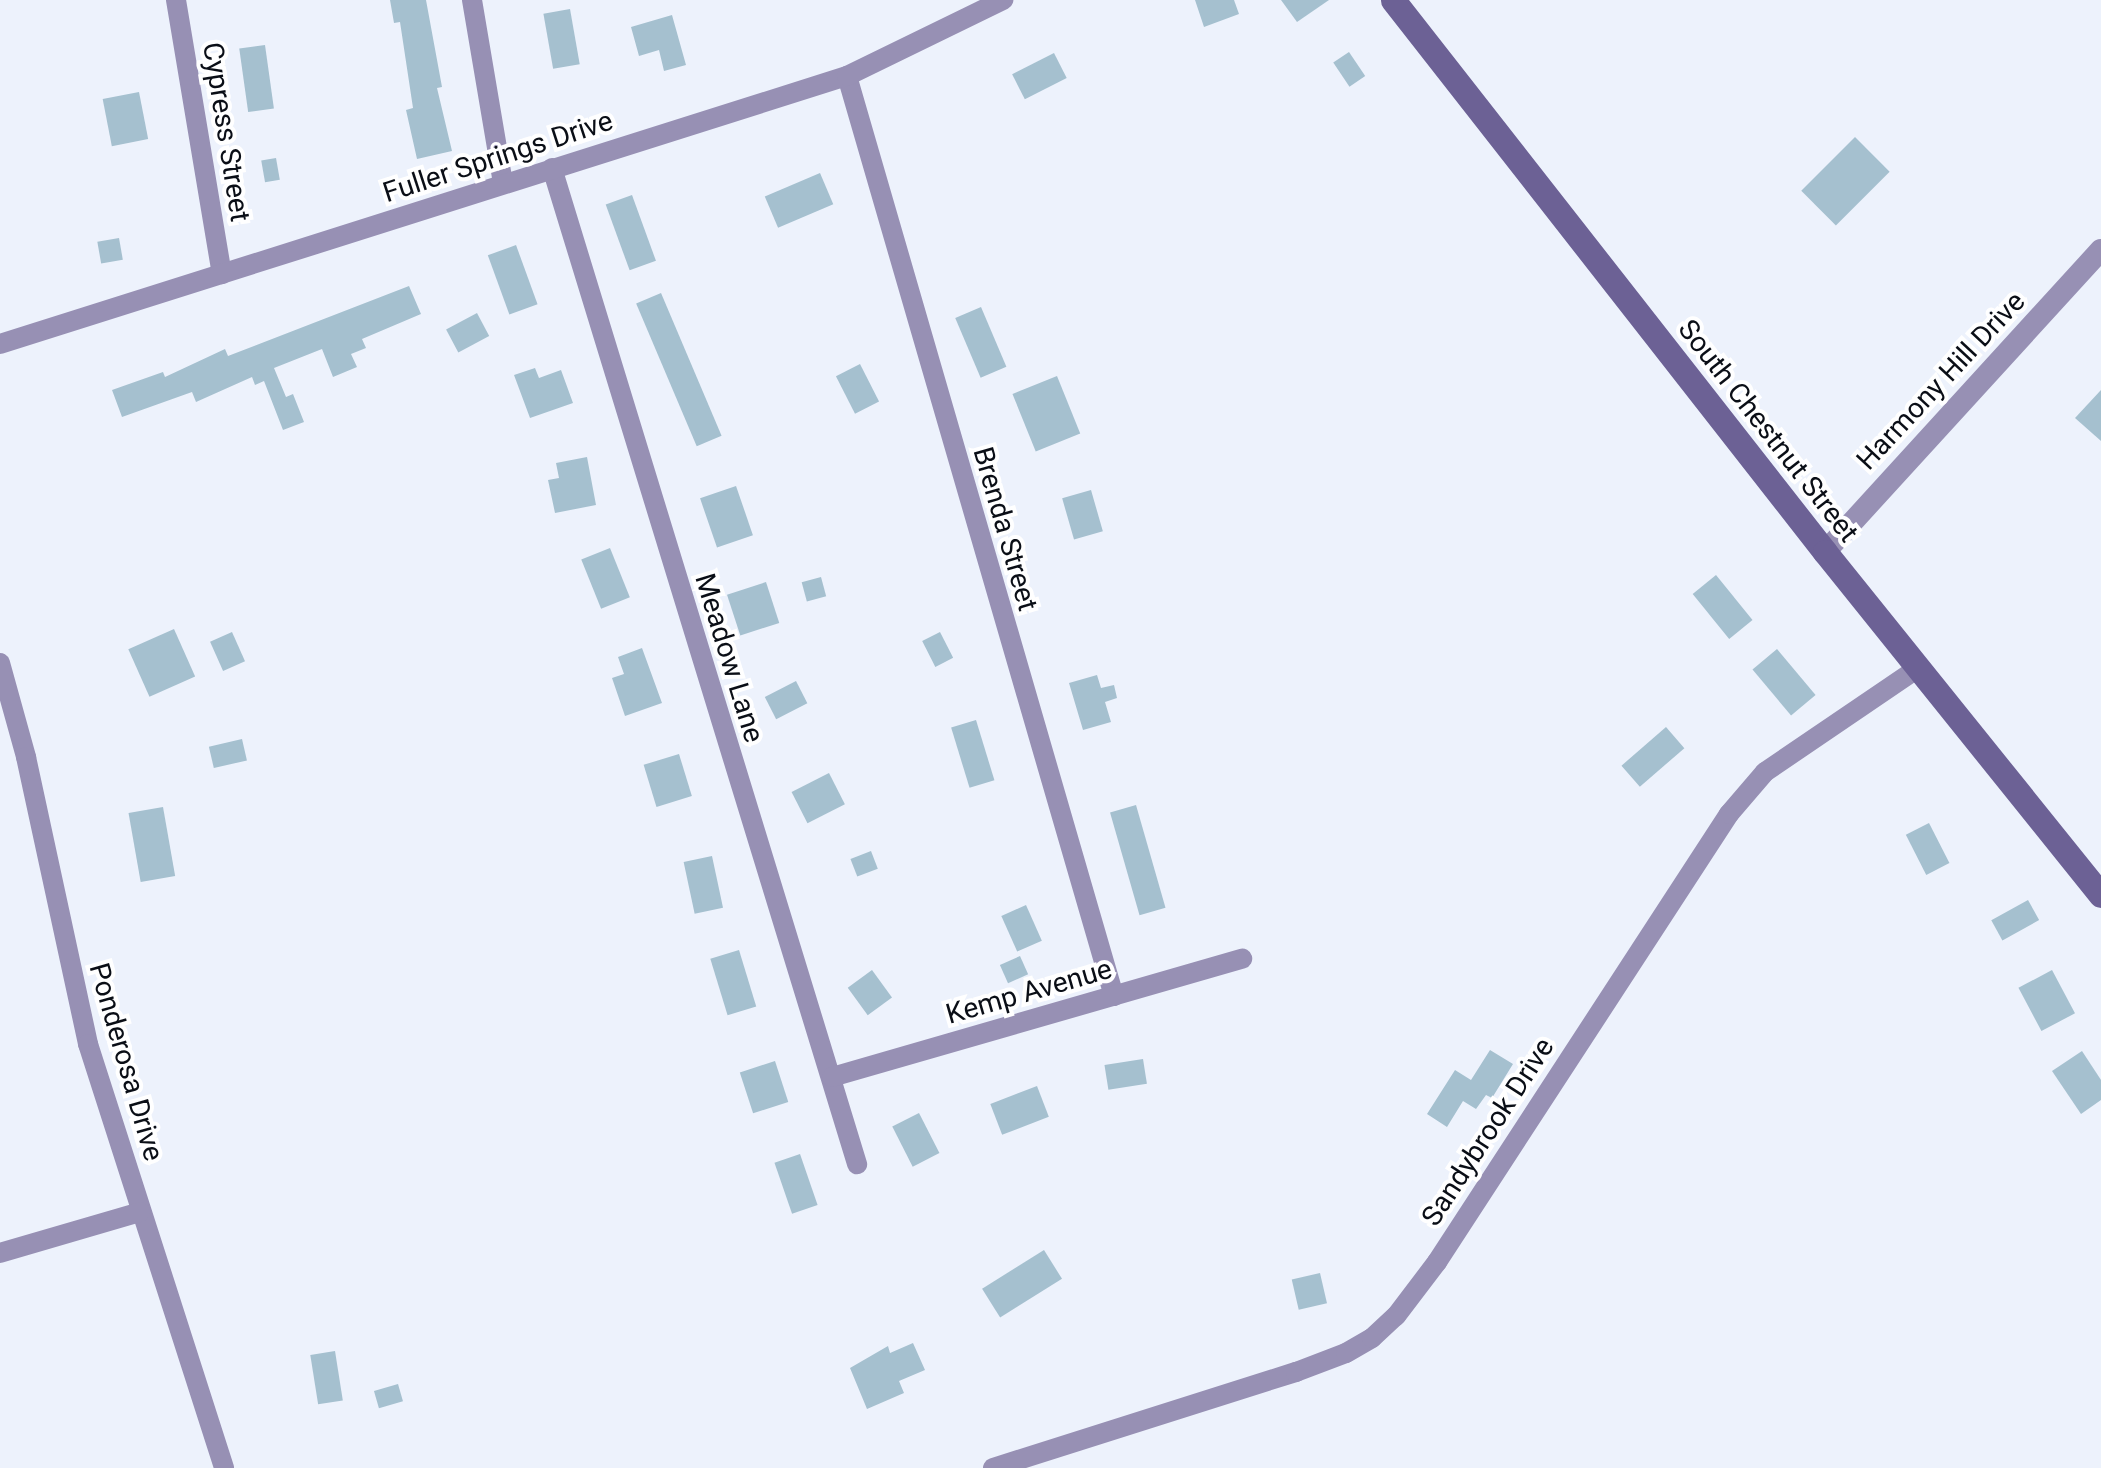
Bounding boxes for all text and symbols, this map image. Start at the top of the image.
street label: Cypress Street [195,40,257,224]
street label: Fuller Springs Drive [379,104,617,210]
street label: Harmony Hill Drive [1850,285,2032,477]
street label: South Chestnut Street [1671,313,1865,549]
street label: Brenda Street [966,443,1044,615]
street label: Meadow Lane [687,569,771,747]
street label: Kemp Avenue [942,952,1116,1032]
street label: Ponderosa Drive [82,959,170,1165]
street label: Sandybrook Drive [1415,1032,1561,1232]

